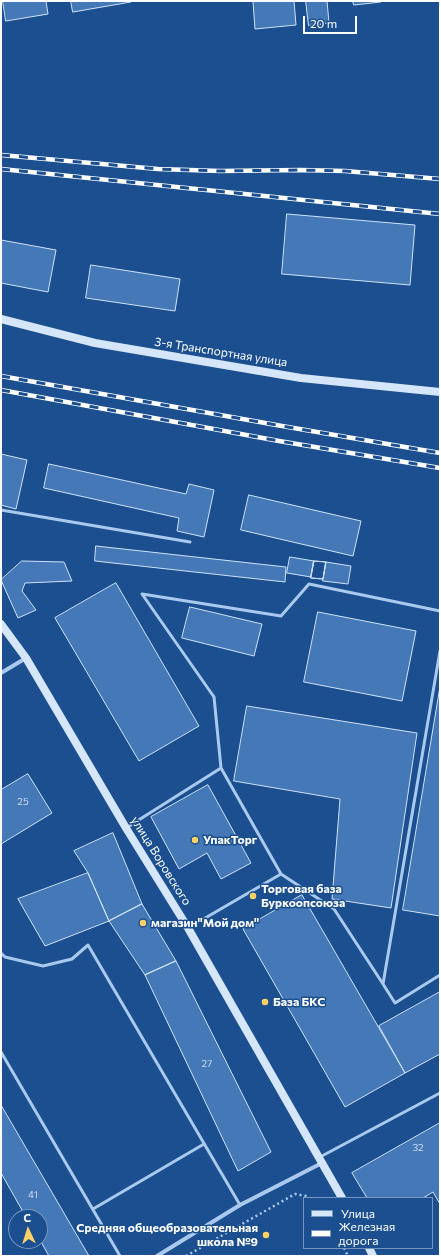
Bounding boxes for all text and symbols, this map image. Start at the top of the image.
scale bar [305,8,359,34]
text: 20 m [310,16,337,30]
street label: 3-я Транспортная улица [154,334,288,370]
house number: 25 [17,796,29,808]
street label: улица Воровского [128,814,194,908]
place label: УпакТорг [203,833,257,847]
marker: УпакТорг [190,835,200,845]
place label: Торговая база Буркоопсоюза [261,882,345,910]
marker: Торговая база Буркоопсоюза [248,891,258,901]
place label: магазин"Мой дом" [151,916,259,930]
marker: магазин"Мой дом" [138,918,148,928]
place label: База БКС [273,995,325,1009]
marker: База БКС [260,997,270,1007]
house number: 27 [202,1058,212,1070]
house number: 32 [412,1142,424,1154]
house number: 41 [28,1189,38,1201]
legend [303,1197,433,1249]
text: Улица [341,1206,375,1220]
north arrow [8,1209,48,1249]
text: С [23,1211,31,1224]
text: Железная дорога [339,1219,395,1247]
place label: Средняя общеобразовательная школа №9 [76,1221,258,1249]
marker: Средняя общеобразовательная школа №9 [261,1230,271,1240]

